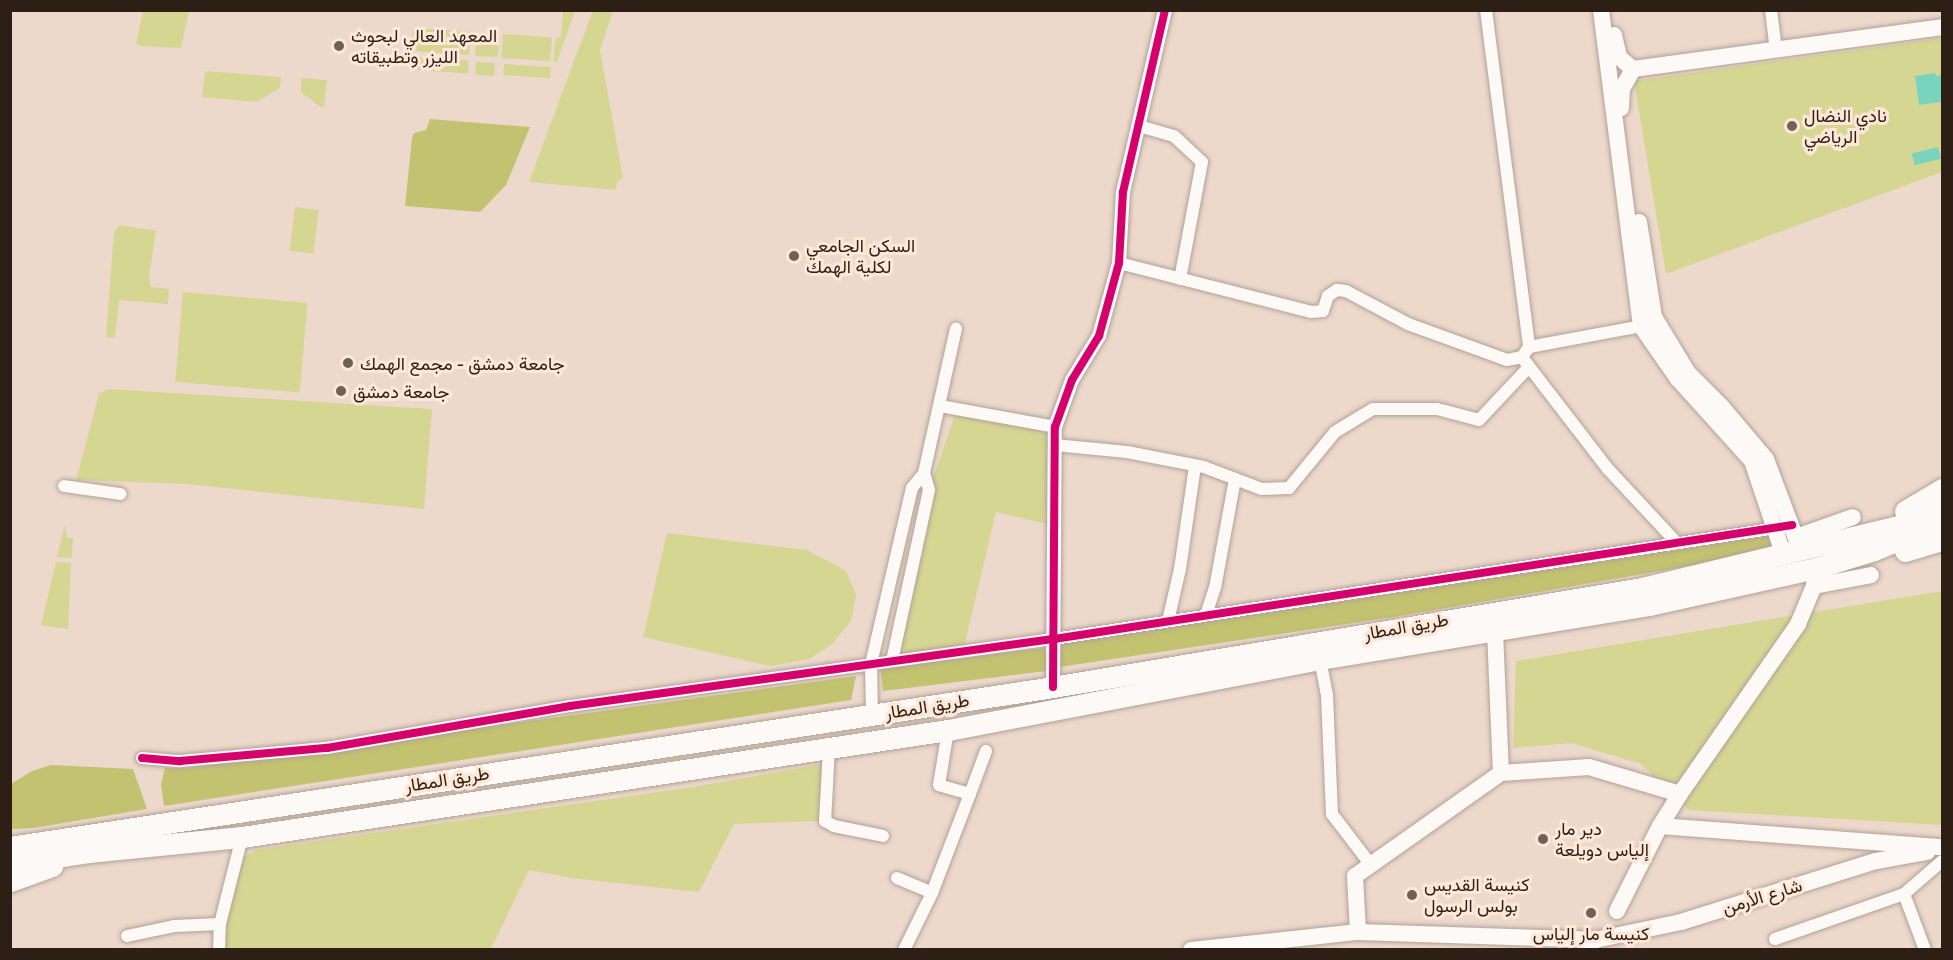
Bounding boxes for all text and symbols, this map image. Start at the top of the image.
place label: المعهد العالي لبحوث الليزر وتطبيقاته [351,25,497,68]
marker: المعهد العالي لبحوث الليزر وتطبيقاته [332,39,346,53]
place label: نادي النضال الرياضي [1804,105,1887,148]
marker: نادي النضال الرياضي [1785,119,1799,133]
place label: السكن الجامعي لكلية الهمك [806,235,915,278]
marker: السكن الجامعي لكلية الهمك [787,249,801,263]
place label: جامعة دمشق - مجمع الهمك [360,352,565,374]
marker: جامعة دمشق - مجمع الهمك [341,356,355,370]
place label: جامعة دمشق [353,380,449,402]
marker: جامعة دمشق [334,384,348,398]
street label: طريق المطار [1362,608,1450,644]
street label: طريق المطار [883,689,971,723]
street label: طريق المطار [403,762,491,796]
place label: دير مار إلياس دويلعة [1555,818,1649,860]
marker: دير مار إلياس دويلعة [1536,832,1550,846]
place label: كنيسة القديس بولس الرسول [1424,874,1529,916]
street label: شارع الأرمن [1719,874,1805,918]
marker: كنيسة القديس بولس الرسول [1405,888,1419,902]
marker: كنيسة مار إلياس [1584,906,1598,920]
place label: كنيسة مار إلياس [1533,922,1649,944]

